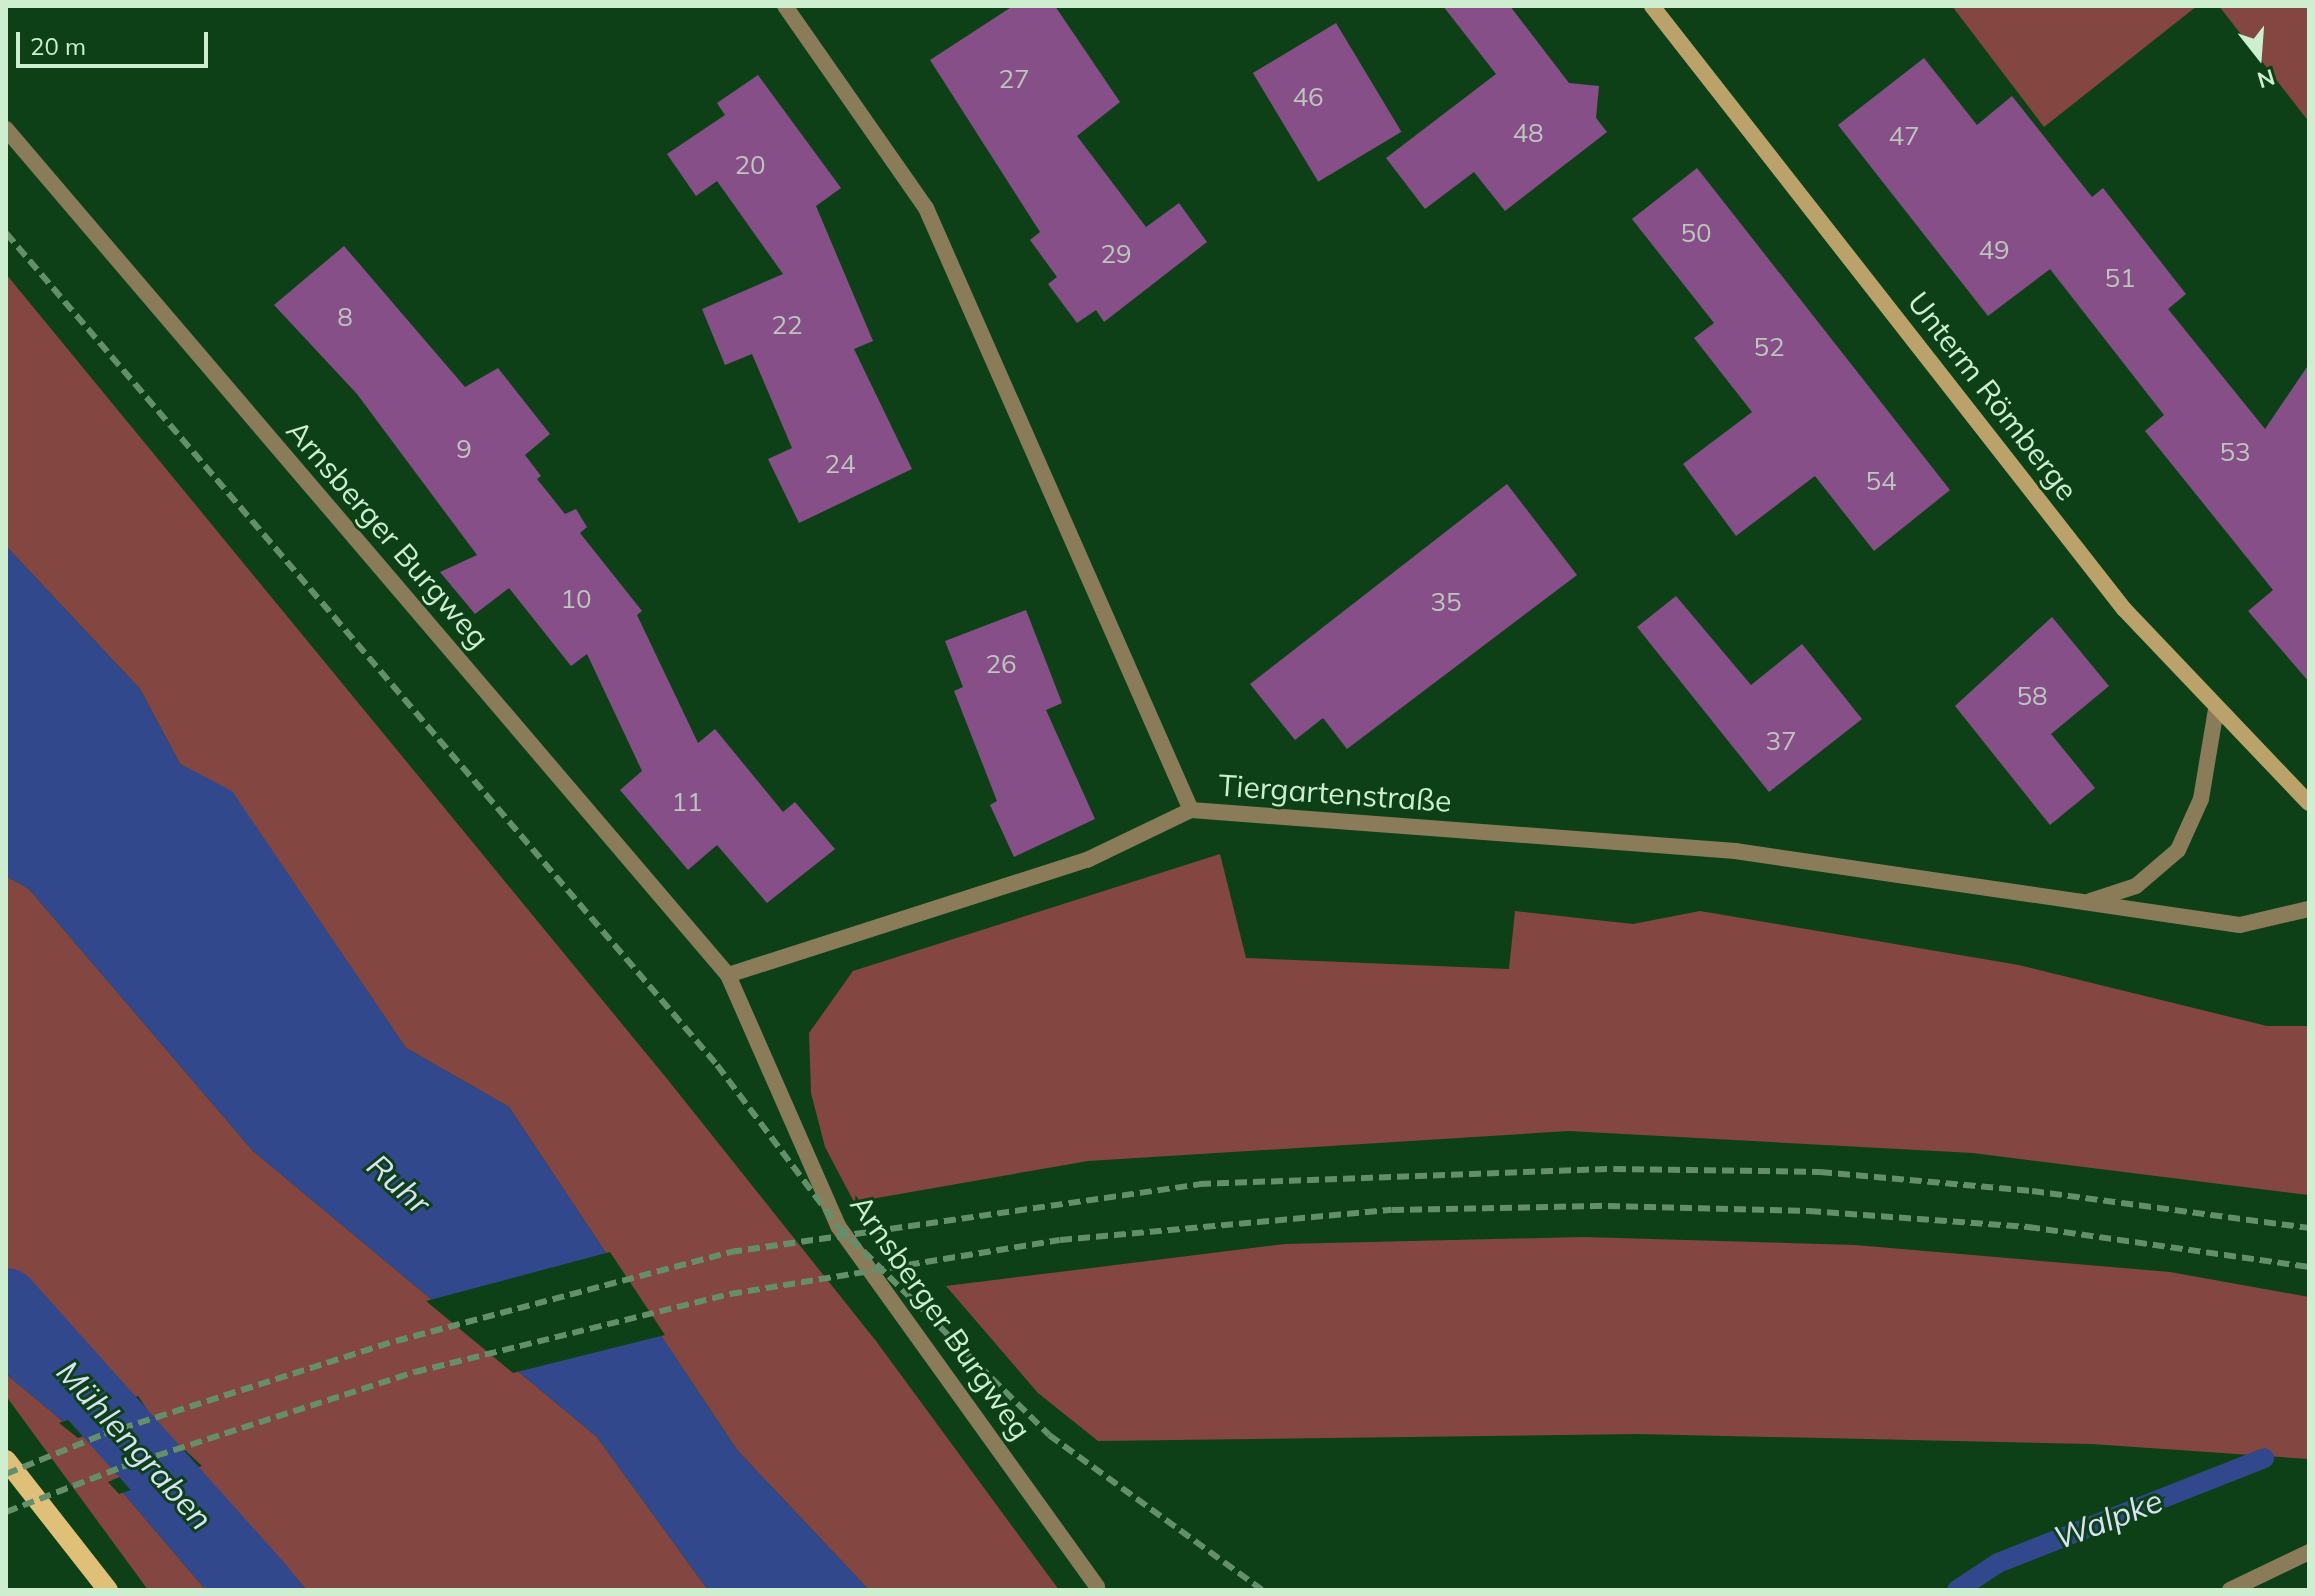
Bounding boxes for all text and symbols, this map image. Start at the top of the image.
scale bar [20,16,212,66]
north arrow [2219,16,2299,96]
text: 20 m [30,31,86,61]
house number: 27 [998,63,1030,95]
text: N [2254,63,2278,95]
house number: 46 [1292,81,1324,113]
house number: 48 [1512,117,1544,149]
house number: 47 [1888,120,1920,152]
house number: 20 [734,149,766,181]
house number: 50 [1680,217,1712,249]
house number: 49 [1978,234,2010,266]
house number: 29 [1100,238,1132,270]
house number: 51 [2104,262,2136,294]
street label: Unterm Römberge [1900,285,2086,507]
house number: 8 [337,301,353,333]
house number: 22 [771,309,803,341]
house number: 52 [1753,331,1785,363]
street label: Arnsberger Burgweg [279,413,497,655]
house number: 9 [456,433,472,465]
house number: 53 [2219,436,2251,468]
house number: 24 [824,448,856,480]
house number: 54 [1865,465,1897,497]
house number: 10 [560,583,592,615]
house number: 35 [1430,586,1462,618]
house number: 26 [985,648,1017,680]
house number: 58 [2016,680,2048,712]
house number: 37 [1765,725,1797,757]
street label: Tiergartenstraße [1217,767,1453,819]
house number: 11 [671,786,703,818]
water label: Ruhr [360,1146,438,1222]
street label: Arnsberger Burgweg [843,1188,1039,1446]
water label: Mühlengraben [49,1353,221,1537]
water label: Walpke [2048,1481,2168,1557]

